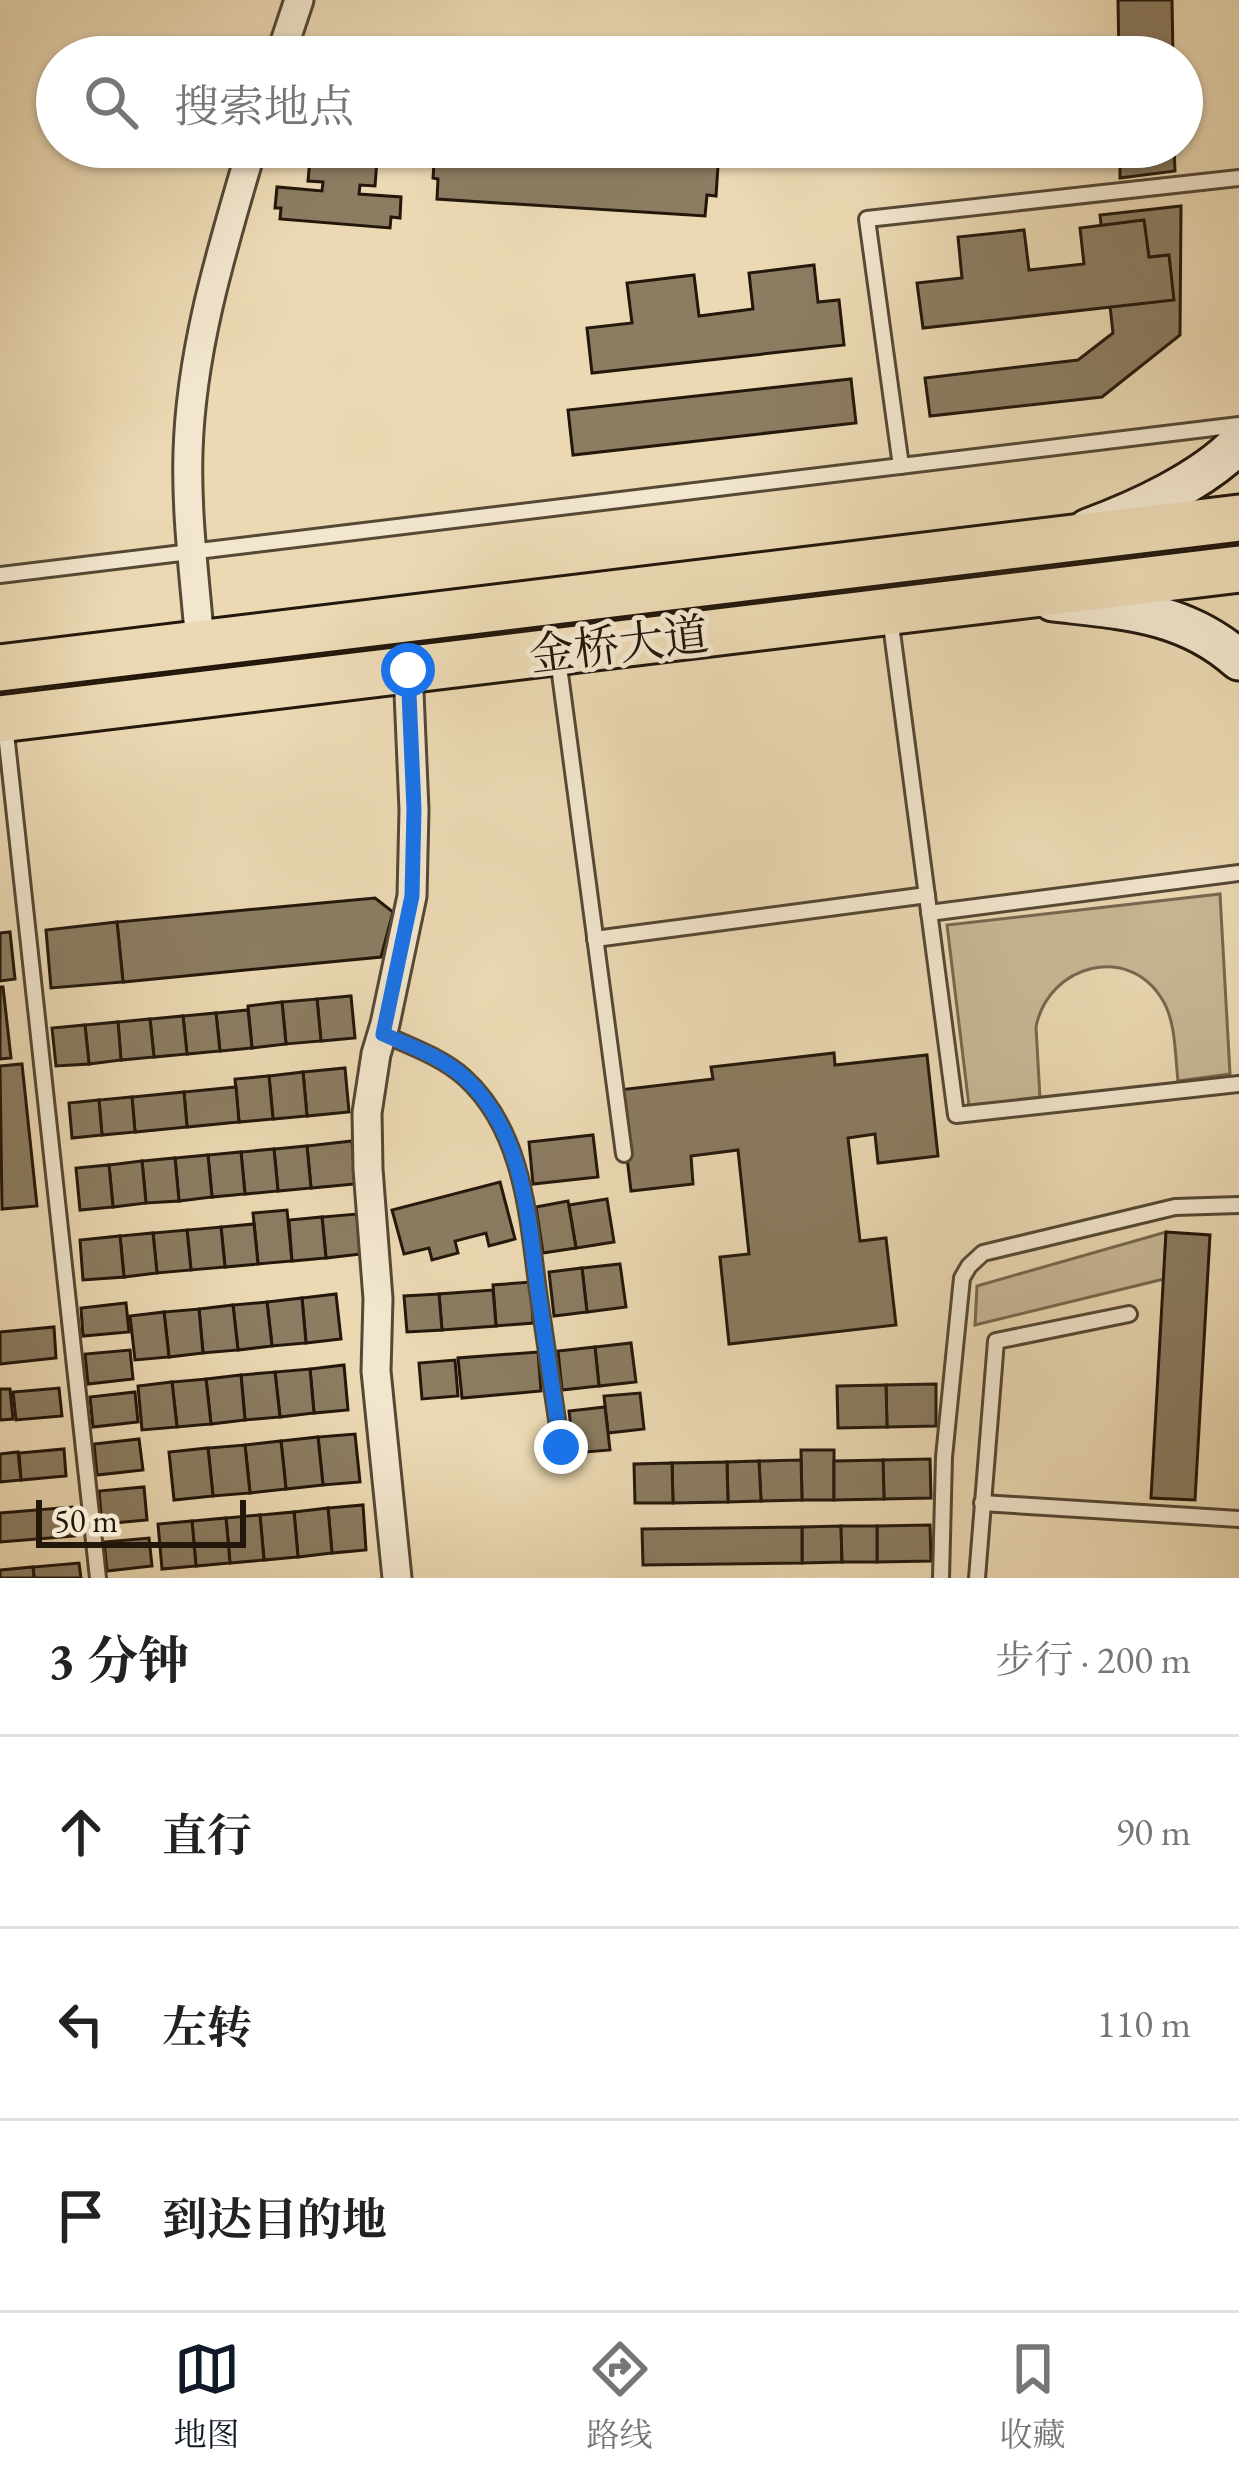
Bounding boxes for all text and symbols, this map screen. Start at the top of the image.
search box [36,36,1203,168]
icon: search [78,69,144,135]
text: 搜索地点 [174,77,354,135]
street label: 金桥大道 [526,604,712,684]
route start [381,643,435,697]
route end [534,1420,588,1474]
scale bar [36,1494,246,1547]
text: 50 m [54,1499,118,1542]
text: 3 分钟 [48,1627,189,1693]
text: 步行 · 200 m [995,1634,1191,1685]
icon: ahead [48,1799,114,1865]
text: 直行 [162,1806,252,1864]
text: 90 m [1115,1806,1191,1857]
icon: left [48,1991,114,2057]
text: 左转 [162,1998,252,2056]
text: 110 m [1097,1998,1191,2049]
icon: arrive [48,2183,114,2249]
text: 到达目的地 [162,2190,387,2248]
tab: 地图 [174,2336,240,2456]
tab: 路线 [587,2336,653,2456]
tab: 收藏 [1000,2336,1066,2456]

